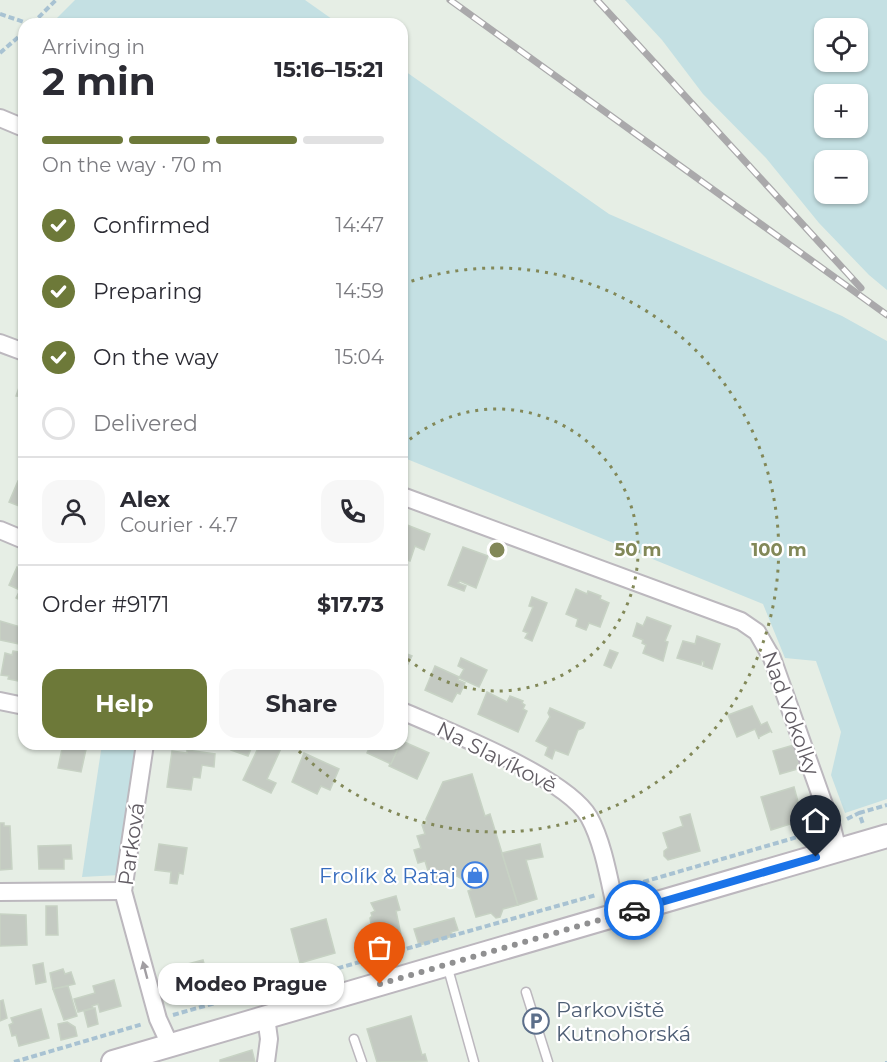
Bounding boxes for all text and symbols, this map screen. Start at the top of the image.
map controls [814,18,868,204]
button: locate [814,18,868,72]
text: Arriving in [42,35,145,59]
text: 15:16–15:21 [274,56,384,83]
text: 2 min [42,57,156,105]
button: + [814,84,868,138]
button: − [814,150,868,204]
text: On the way · 70 m [42,153,223,177]
icon: check [42,209,75,242]
text: Confirmed [93,212,210,239]
text: 14:47 [335,213,384,237]
icon: check [42,275,75,308]
text: Preparing [93,278,202,305]
text: 14:59 [336,279,384,303]
icon: check [42,341,75,374]
text: On the way [93,344,218,371]
text: 15:04 [335,345,384,369]
text: Delivered [93,410,198,437]
button: person [42,480,105,543]
button: phone [321,480,384,543]
text: Alex [120,486,170,513]
text: Courier · 4.7 [120,513,238,537]
text: 50 m [615,539,661,561]
text: 100 m [751,539,807,561]
centre of rings [487,540,507,560]
text: Order #9171 [42,591,170,618]
text: $17.73 [317,591,384,618]
street label: Nad Vokolky [757,648,825,779]
button: Help [42,669,207,738]
button: Share [219,669,384,738]
street label: Na Slavíkově [433,716,561,798]
pin [790,795,841,857]
street label: Parková [113,801,149,887]
icon: home [799,804,832,837]
shop icon: Frolík & Rataj [460,860,490,890]
place label: Frolík & Rataj [319,863,456,888]
courier [604,880,664,940]
icon: car [618,894,651,927]
pin [354,922,405,984]
icon: bag [363,931,396,964]
one-way arrow [139,960,149,979]
callout: Modeo Prague [158,963,344,1005]
text: Modeo Prague [175,972,327,996]
place label: Parkoviště Kutnohorská [556,997,691,1046]
parking icon: Parkoviště Kutnohorská [521,1006,551,1036]

